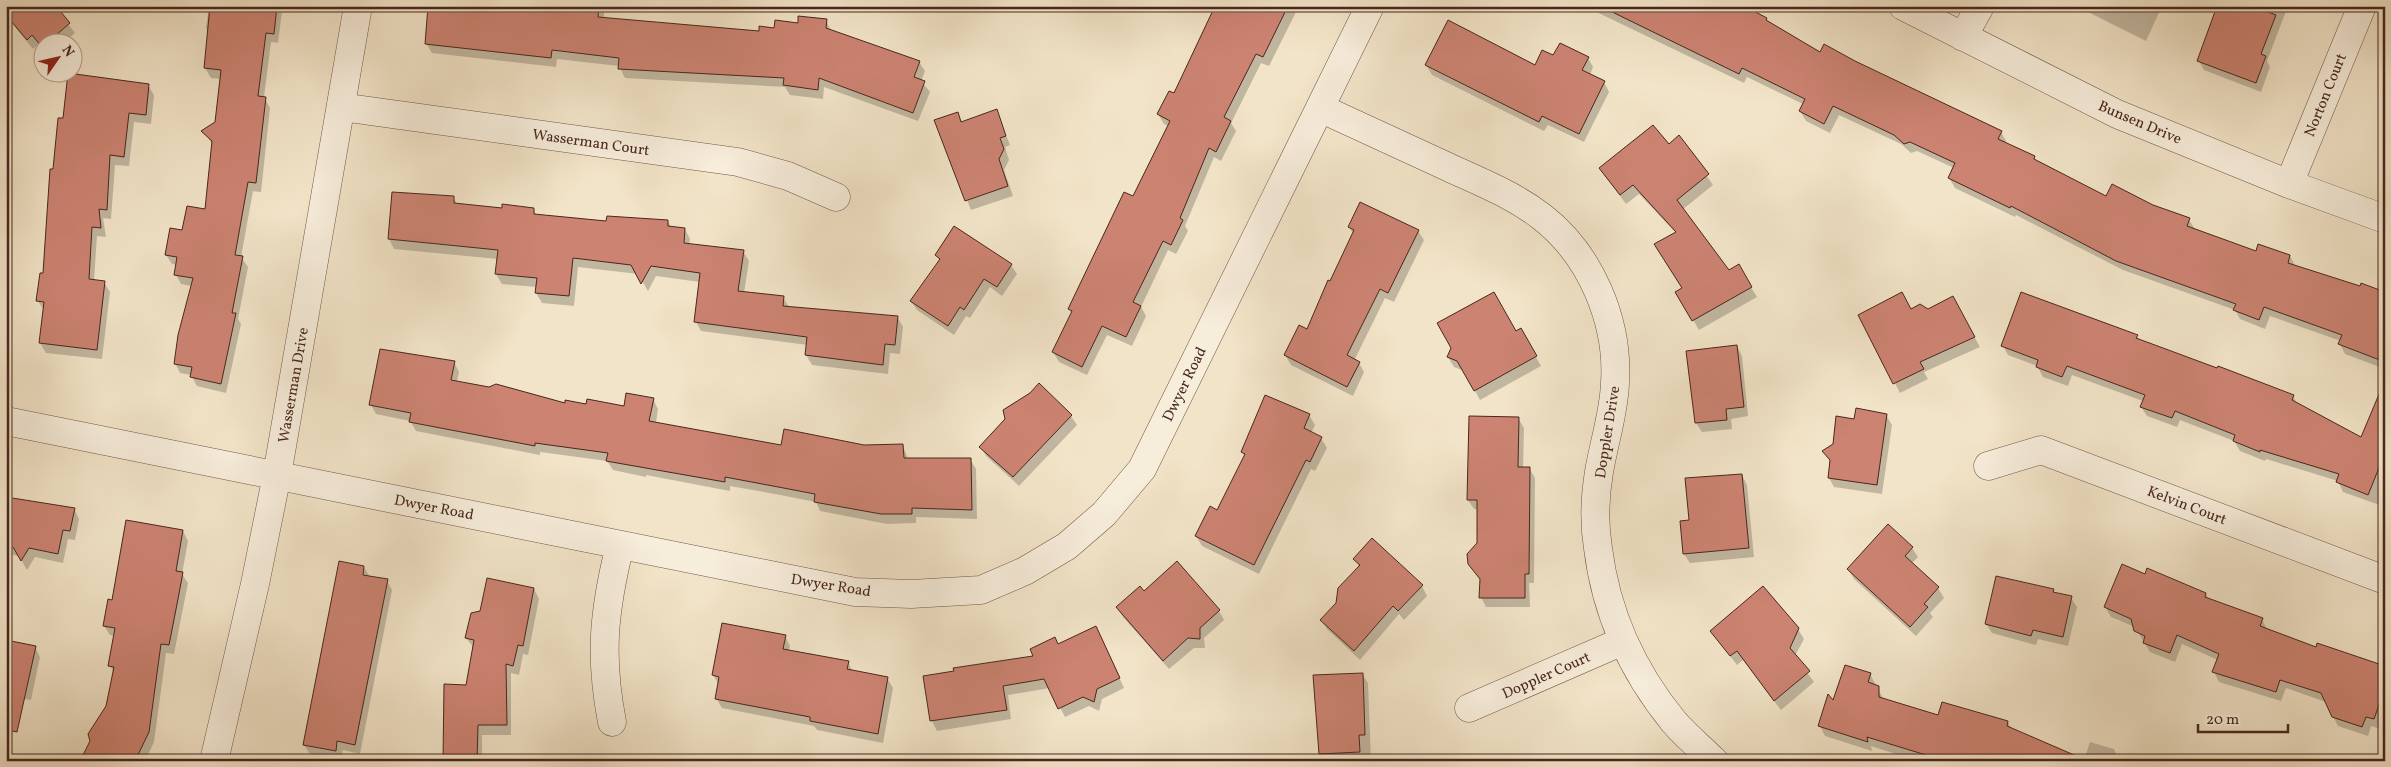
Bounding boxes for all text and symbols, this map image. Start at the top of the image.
north arrow [32,32,82,82]
text: N [57,42,78,61]
street label: Norton Court [2300,51,2353,140]
street label: Bunsen Drive [2094,96,2184,150]
street label: Wasserman Court [531,125,651,162]
street label: Wasserman Drive [274,326,315,445]
street label: Dwyer Road [1158,344,1212,426]
street label: Doppler Drive [1591,384,1626,480]
street label: Kelvin Court [2144,482,2229,531]
street label: Dwyer Road [392,490,475,526]
street label: Dwyer Road [789,570,872,603]
street label: Doppler Court [1499,648,1594,705]
scale bar [2198,702,2288,734]
text: 20 m [2206,710,2239,731]

